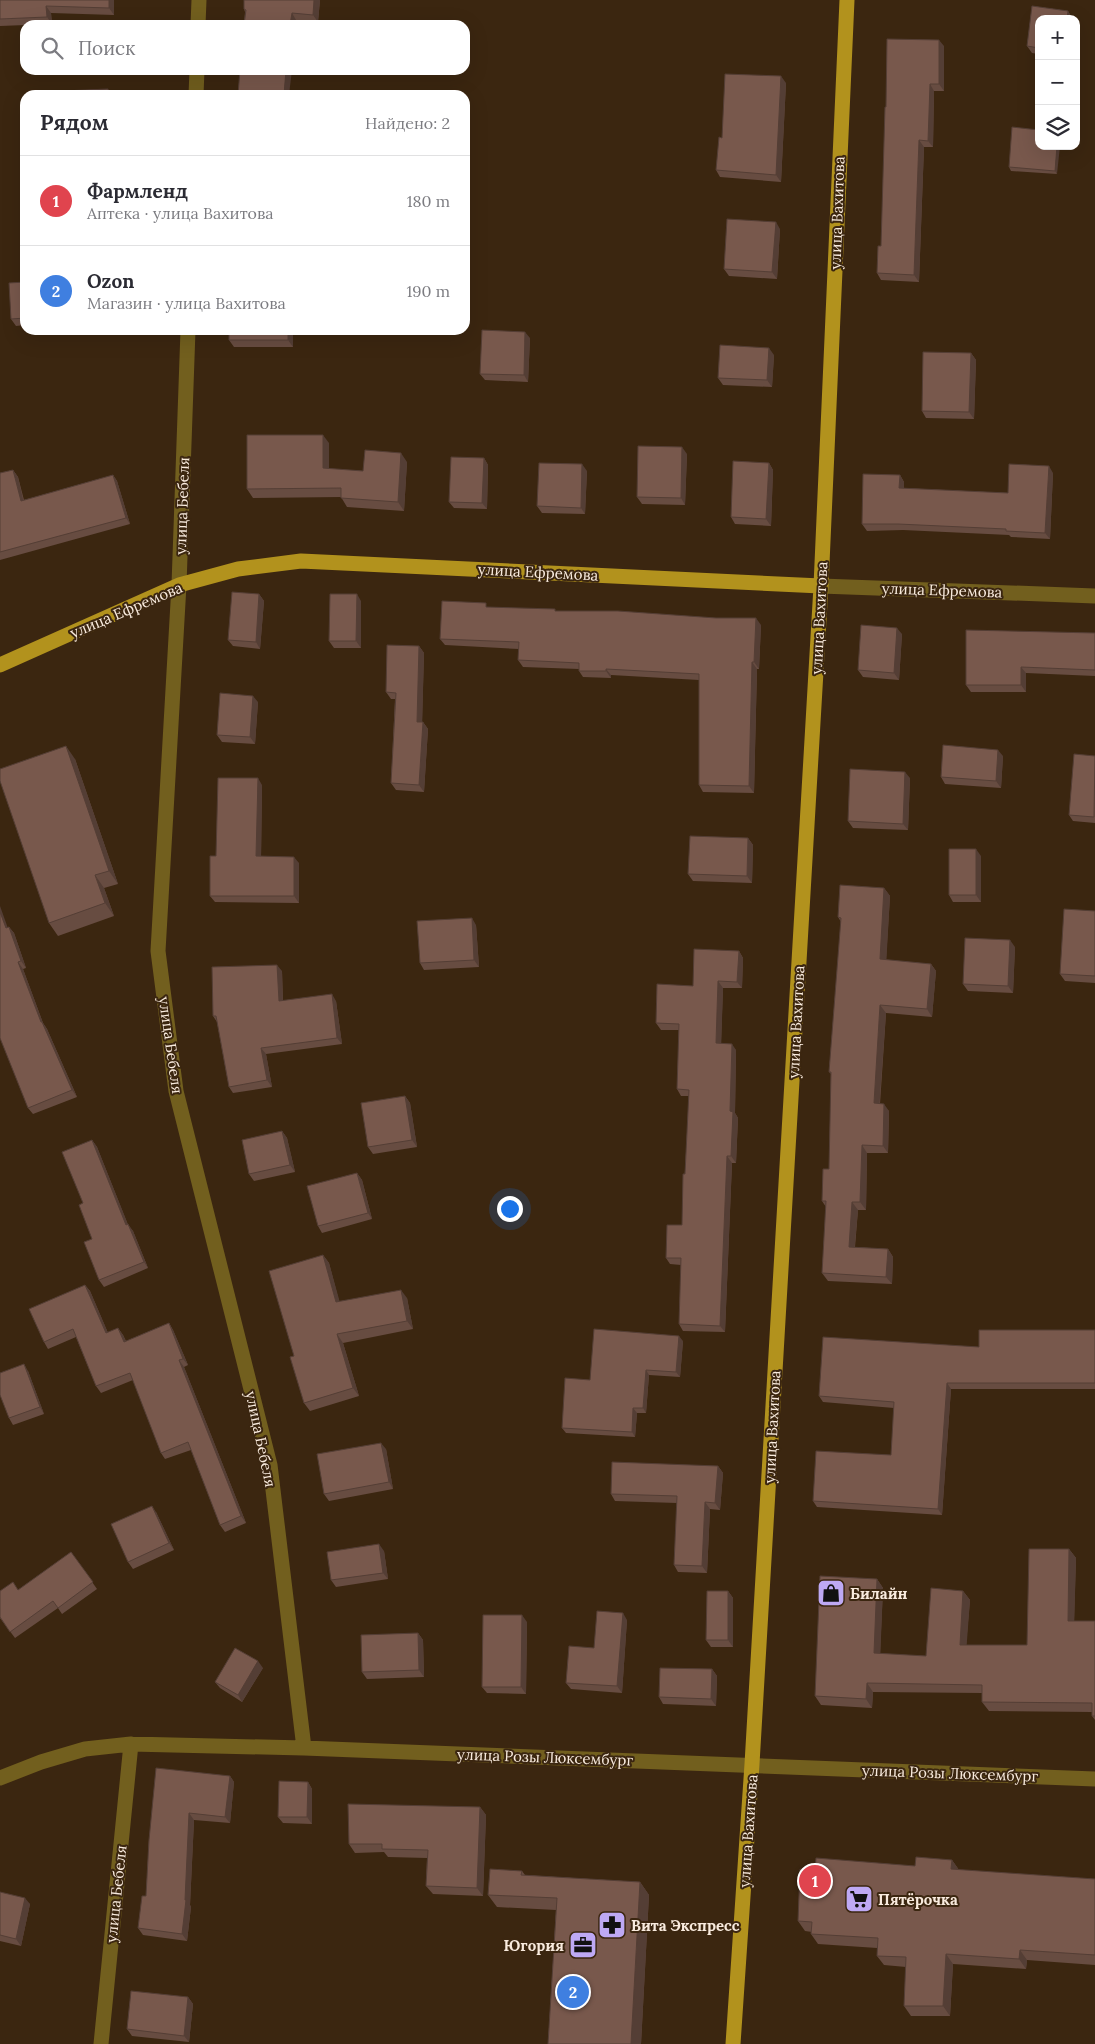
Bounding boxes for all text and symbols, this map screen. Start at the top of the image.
map controls [1035,15,1080,150]
button: + [1035,15,1080,60]
search box [20,20,470,75]
icon: search [38,34,66,62]
text: Поиск [78,36,135,60]
button: − [1035,60,1080,105]
button: layers [1035,105,1080,150]
text: Рядом [40,109,109,136]
text: Найдено: 2 [365,113,450,133]
street label: улица Вахитова [826,156,848,270]
text: Фармленд [87,179,188,203]
text: 1 [53,191,59,211]
text: 180 m [407,191,450,211]
text: Аптека · улица Вахитова [87,203,274,223]
text: Ozon [87,269,134,293]
text: 2 [52,281,60,301]
text: 190 m [406,281,450,301]
text: Магазин · улица Вахитова [87,293,286,313]
street label: улица Бебеля [171,457,193,555]
street label: улица Ефремова [477,559,599,585]
street label: улица Вахитова [807,561,831,675]
street label: улица Ефремова [67,578,185,642]
street label: улица Ефремова [881,578,1003,602]
street label: улица Вахитова [784,965,808,1079]
street label: улица Бебеля [155,995,187,1095]
your location [497,1196,523,1222]
street label: улица Вахитова [760,1370,784,1484]
street label: улица Бебеля [242,1389,280,1489]
shop icon: Билайн [816,1578,846,1608]
place label: Билайн [850,1584,908,1603]
street label: улица Розы Люксембург [457,1744,634,1770]
street label: улица Розы Люксембург [862,1760,1039,1786]
street label: улица Вахитова [735,1774,761,1888]
street label: улица Бебеля [101,1844,131,1944]
pin: 1 [799,1862,831,1900]
supermarket icon: Пятёрочка [844,1884,874,1914]
place label: Пятёрочка [878,1890,958,1909]
pharmacy icon: Вита Экспресс [597,1910,627,1940]
place label: Вита Экспресс [631,1916,740,1935]
office icon: Югория [568,1930,598,1960]
place label: Югория [504,1936,564,1955]
pin: 2 [557,1973,589,2011]

